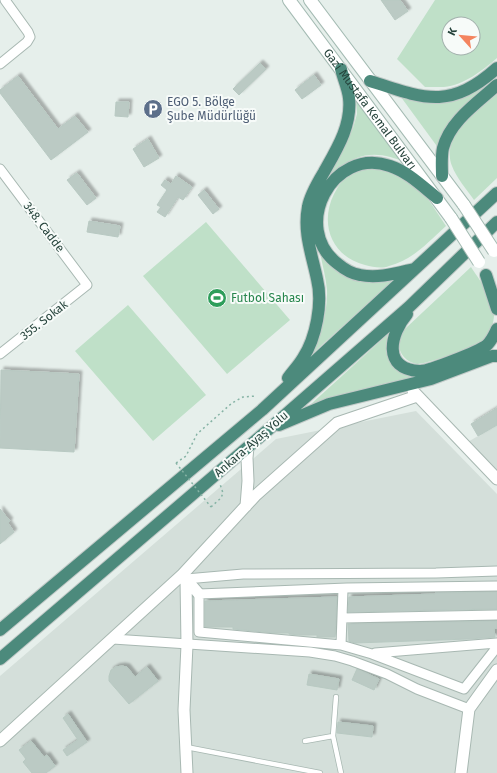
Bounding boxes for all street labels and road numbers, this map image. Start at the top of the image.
street label: Gazi Mustafa Kemal Bulvarı [321,46,420,172]
street label: 348. Cadde [21,199,67,255]
street label: 355. Sokak [18,297,71,343]
street label: Ankara-Ayaş Yolu [211,408,291,480]

